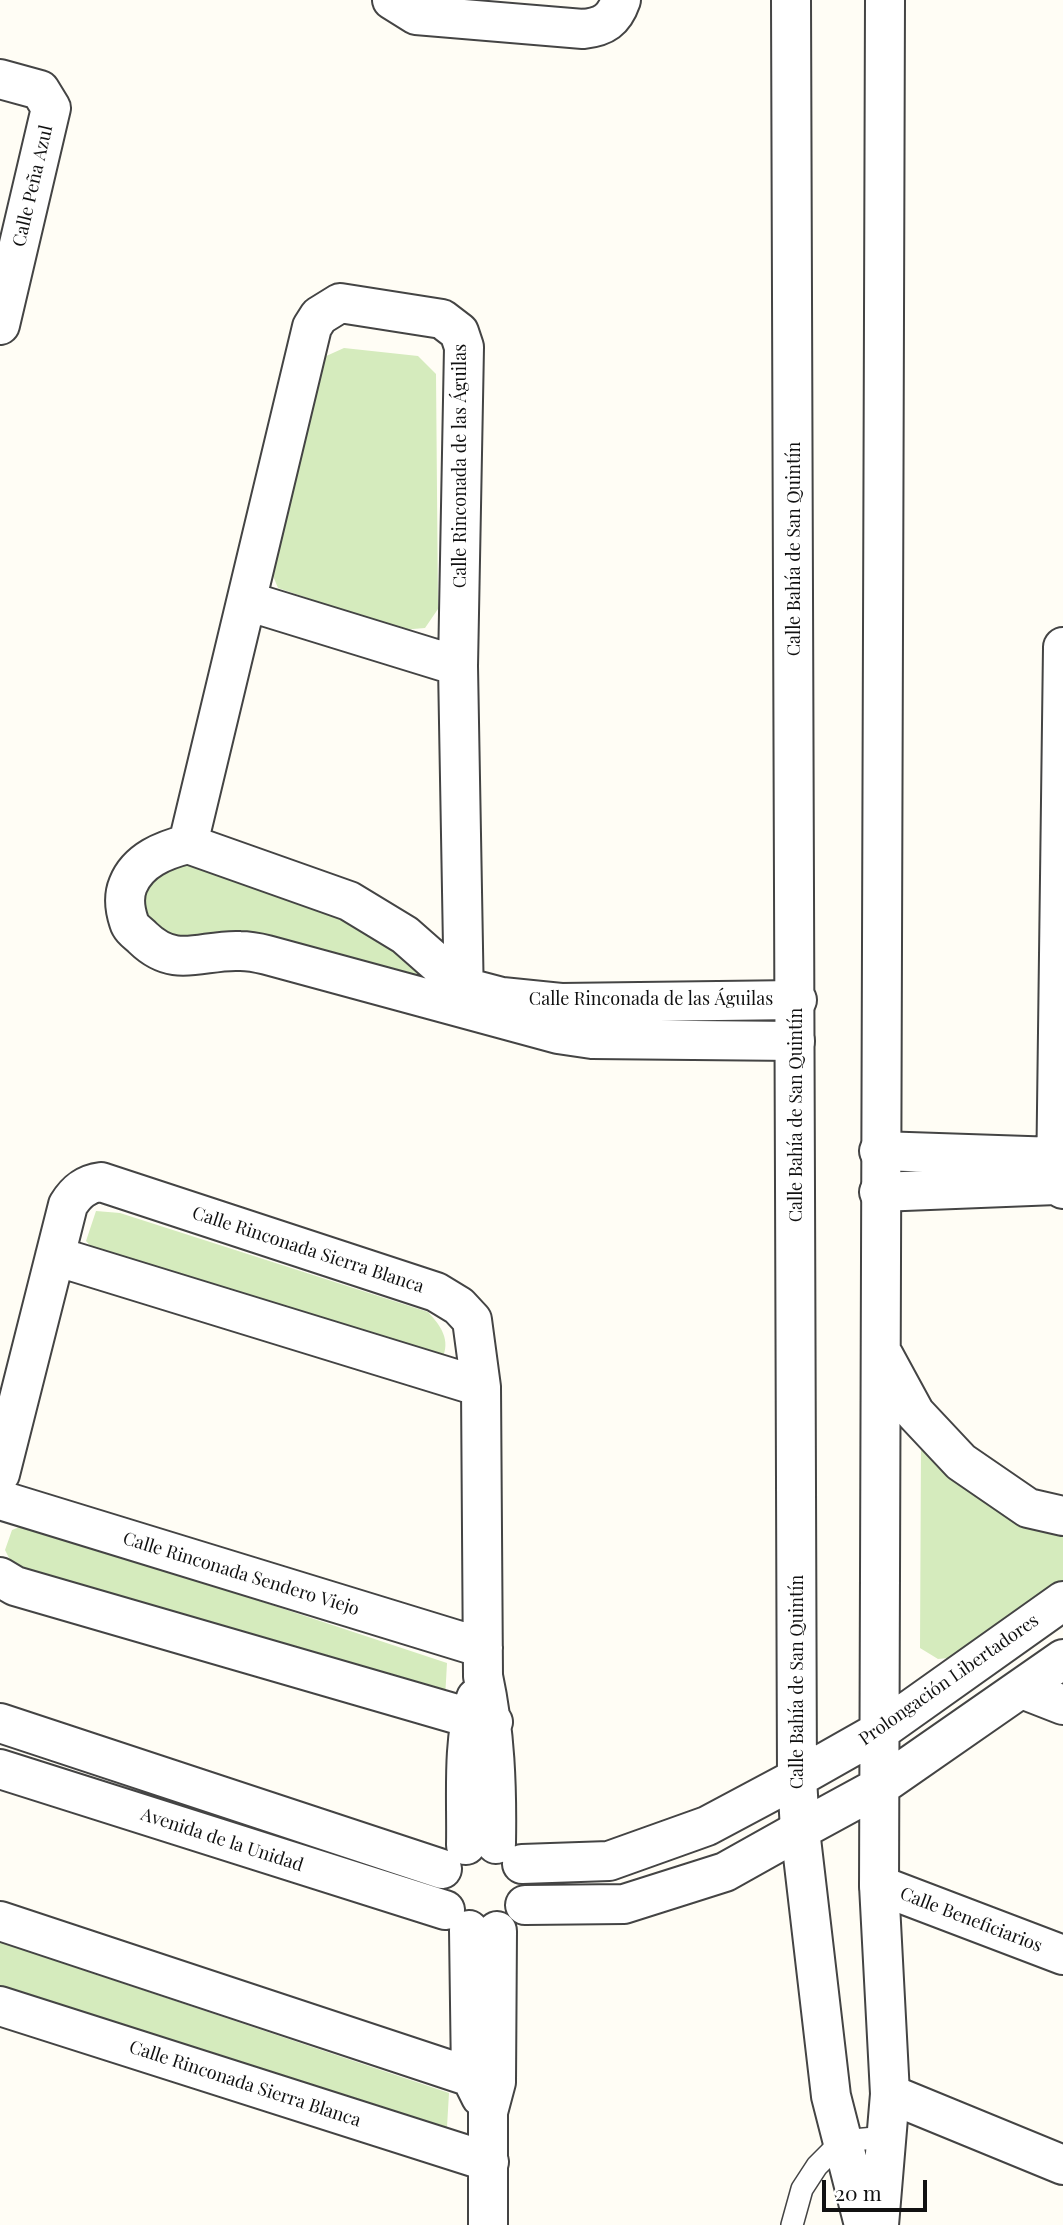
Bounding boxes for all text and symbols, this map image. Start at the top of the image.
street label: Calle Peña Azul [9,123,57,249]
street label: Calle Rinconada de las Águilas [449,344,471,588]
street label: Calle Bahía de San Quintín [783,442,805,656]
street label: Calle Rinconada de las Águilas [529,988,773,1010]
street label: Calle Bahía de San Quintín [785,1008,807,1222]
street label: Calle Rinconada Sierra Blanca [190,1202,426,1298]
street label: Calle Rinconada Sendero Viejo [120,1528,362,1620]
street label: Calle Bahía de San Quintín [786,1575,808,1789]
street label: Prolongación Libertadores [855,1610,1043,1750]
street label: Avenida de la Unidad [138,1804,306,1876]
street label: Calle Beneficiarios [897,1883,1045,1957]
street label: Calle Rinconada Sierra Blanca [127,2036,363,2132]
scale bar [825,2166,930,2210]
text: 20 m [835,2178,882,2206]

